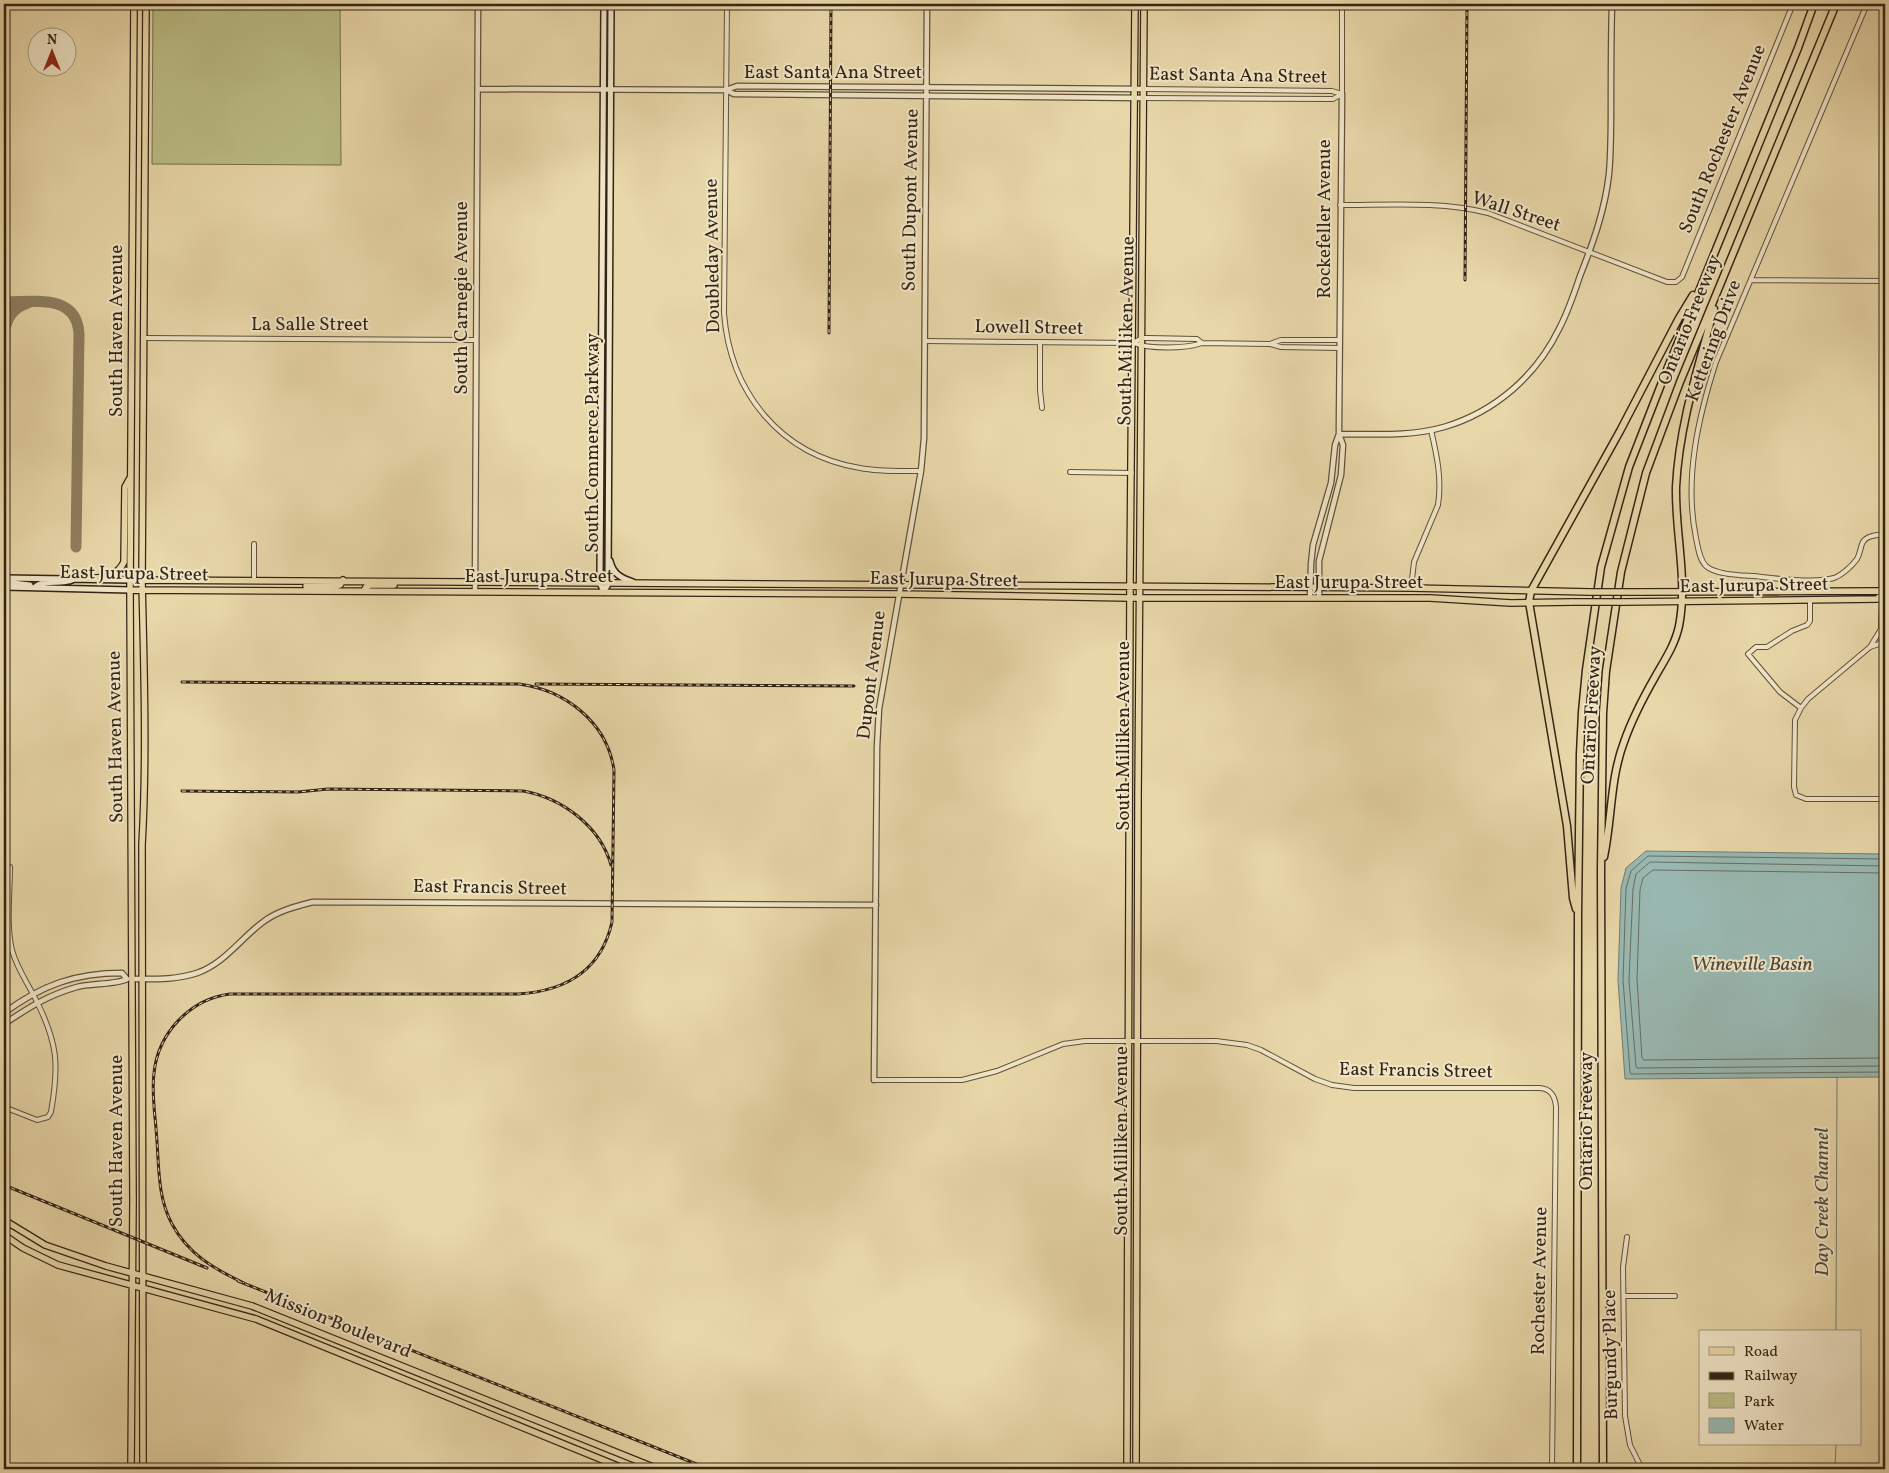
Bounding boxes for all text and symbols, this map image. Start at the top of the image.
north arrow [28,28,78,78]
text: N [47,31,57,50]
street label: South Rochester Avenue [1673,41,1773,237]
street label: East Santa Ana Street [744,60,923,86]
street label: East Santa Ana Street [1149,61,1328,91]
street label: South Dupont Avenue [896,108,926,292]
street label: Rockefeller Avenue [1312,139,1338,299]
street label: Doubleday Avenue [699,178,727,334]
street label: Wall Street [1468,185,1564,239]
street label: South Carnegie Avenue [449,201,475,395]
street label: South Milliken Avenue [1112,236,1142,426]
street label: South Haven Avenue [104,245,130,417]
street label: Ontario Freeway [1652,251,1728,389]
street label: Kettering Drive [1680,276,1748,406]
street label: La Salle Street [251,312,369,338]
street label: Lowell Street [974,314,1084,342]
street label: South Commerce Parkway [580,333,606,553]
street label: East Jurupa Street [59,560,209,588]
street label: East Jurupa Street [464,564,614,590]
street label: East Jurupa Street [869,566,1019,594]
street label: East Jurupa Street [1274,570,1424,596]
street label: East Jurupa Street [1679,572,1829,600]
street label: Dupont Avenue [851,609,893,741]
street label: South Milliken Avenue [1111,641,1137,831]
street label: Ontario Freeway [1575,645,1609,785]
street label: South Haven Avenue [101,651,131,823]
street label: East Francis Street [413,874,568,902]
water label: Wineville Basin [1691,951,1813,979]
street label: South Milliken Avenue [1109,1046,1135,1236]
street label: Ontario Freeway [1574,1052,1600,1190]
street label: South Haven Avenue [104,1055,130,1227]
street label: East Francis Street [1339,1057,1494,1085]
water label: Day Creek Channel [1809,1128,1837,1277]
street label: Rochester Avenue [1526,1206,1554,1356]
street label: Mission Boulevard [261,1283,415,1365]
street label: Burgundy Place [1597,1290,1625,1420]
legend [1699,1330,1862,1446]
text: Road [1744,1342,1778,1363]
text: Railway [1744,1366,1797,1387]
text: Park [1744,1392,1775,1413]
text: Water [1744,1416,1784,1437]

